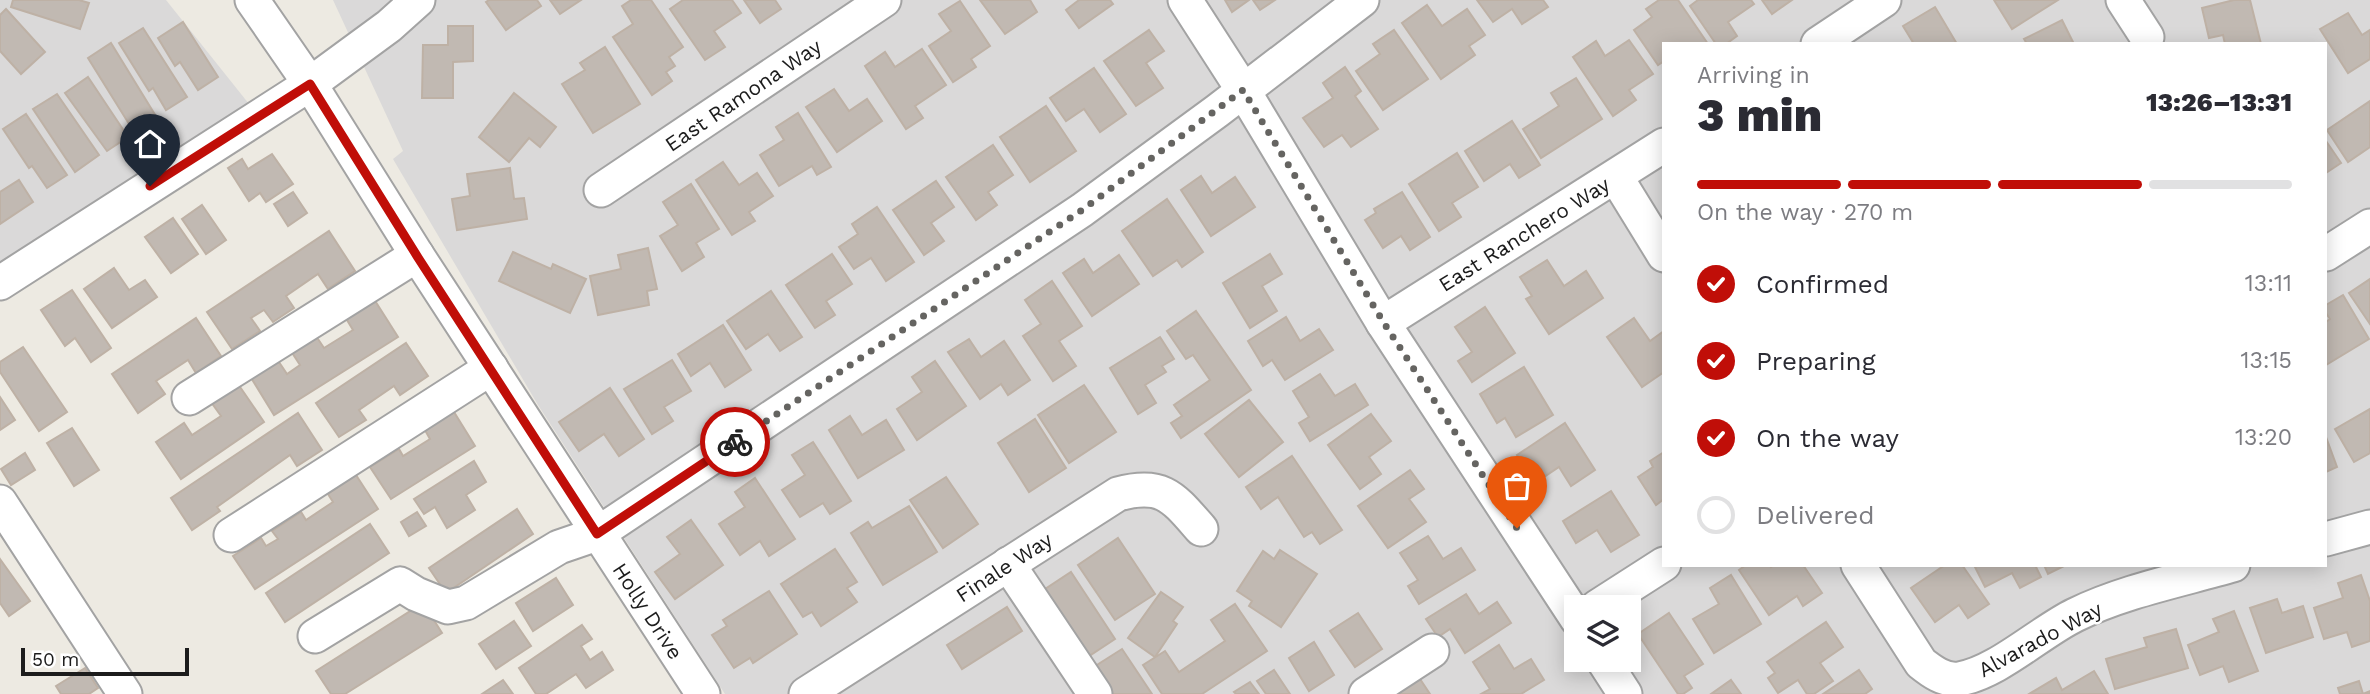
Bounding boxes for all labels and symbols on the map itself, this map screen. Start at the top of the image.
street label: East Ramona Way [660,33,826,157]
pin [120,114,180,186]
street label: East Ranchero Way [1434,171,1614,297]
courier [700,407,770,477]
pin [1487,456,1547,528]
street label: Finale Way [951,526,1057,607]
street label: Holly Drive [608,558,688,664]
street label: Alvarado Way [1974,596,2106,682]
scale bar [21,645,189,677]

